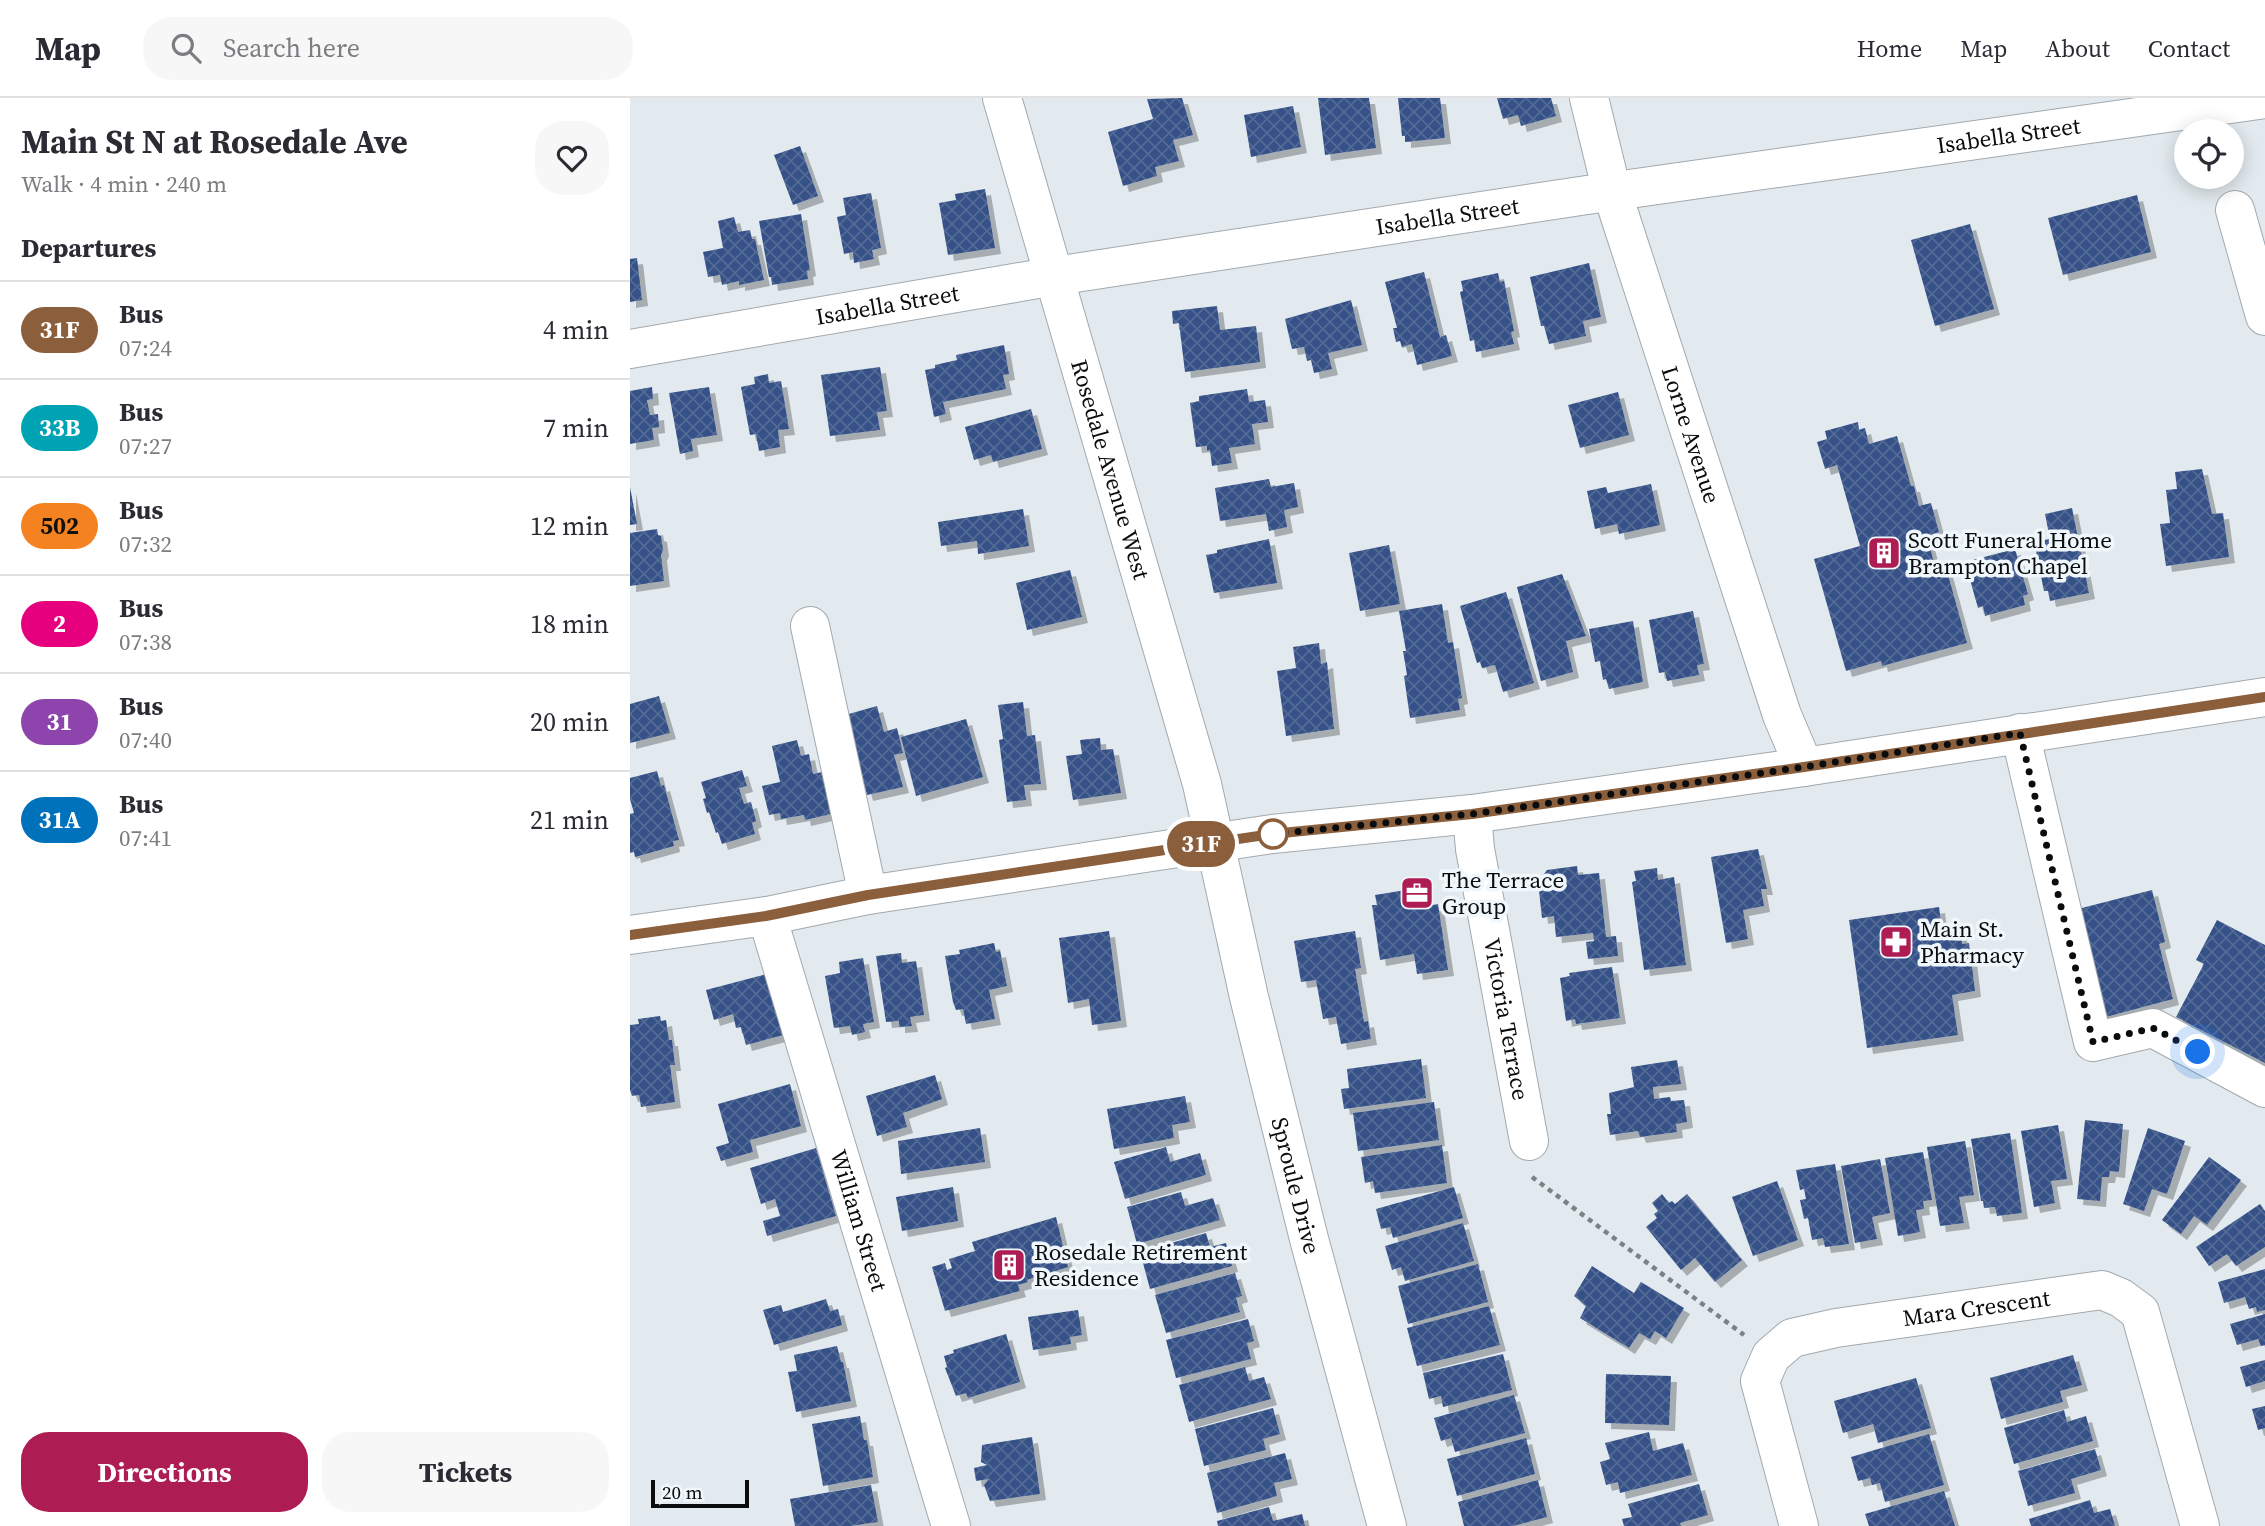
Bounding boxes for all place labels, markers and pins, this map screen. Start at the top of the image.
place label: Scott Funeral Home Brampton Chapel [1908,524,2112,582]
building icon: Scott Funeral Home Brampton Chapel [1865,534,1903,572]
unlabelled marker [1258,819,1288,849]
place label: The Terrace Group [1442,864,1564,922]
office icon: The Terrace Group [1398,874,1436,912]
place label: Main St. Pharmacy [1920,913,2024,971]
pharmacy icon: Main St. Pharmacy [1877,923,1915,961]
place label: Rosedale Retirement Residence [1034,1236,1248,1294]
building icon: Rosedale Retirement Residence [990,1246,1028,1284]

